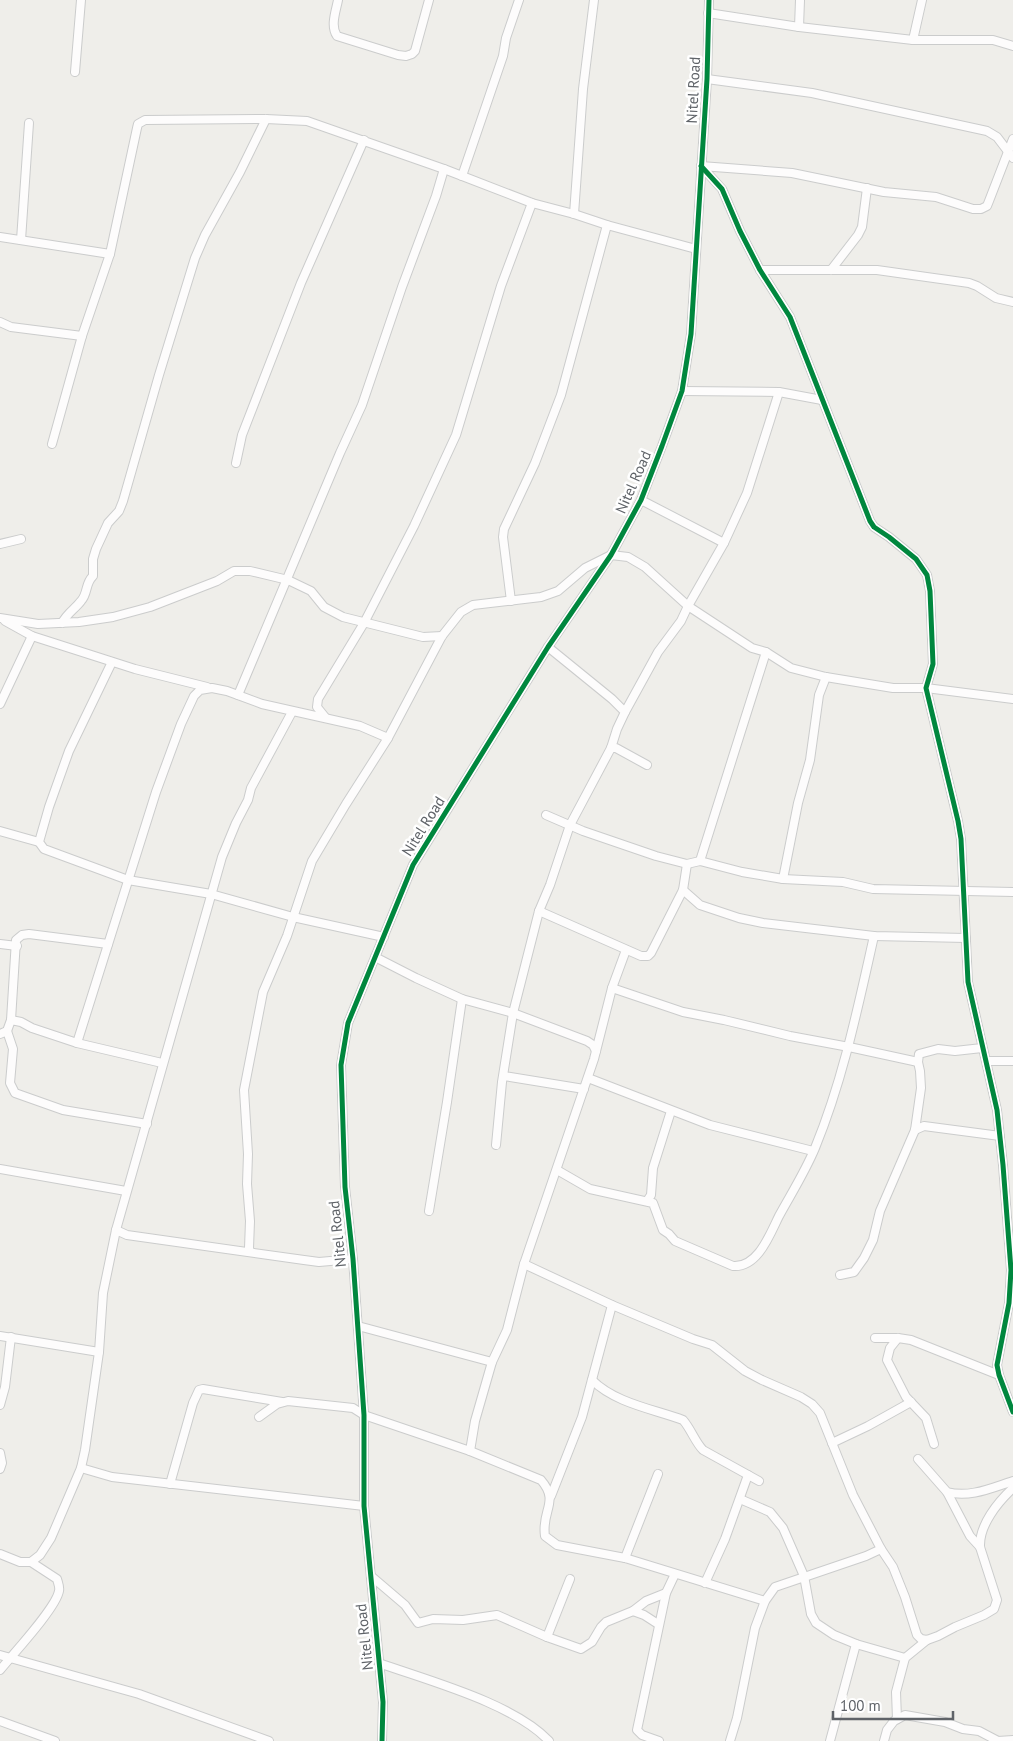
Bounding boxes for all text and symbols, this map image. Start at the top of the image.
street label: Nitel Road [682,56,704,124]
street label: Nitel Road [611,448,655,516]
street label: Nitel Road [397,793,449,859]
street label: Nitel Road [324,1200,350,1268]
street label: Nitel Road [351,1603,377,1671]
scale bar [833,1688,953,1720]
text: 100 m [840,1696,881,1715]

